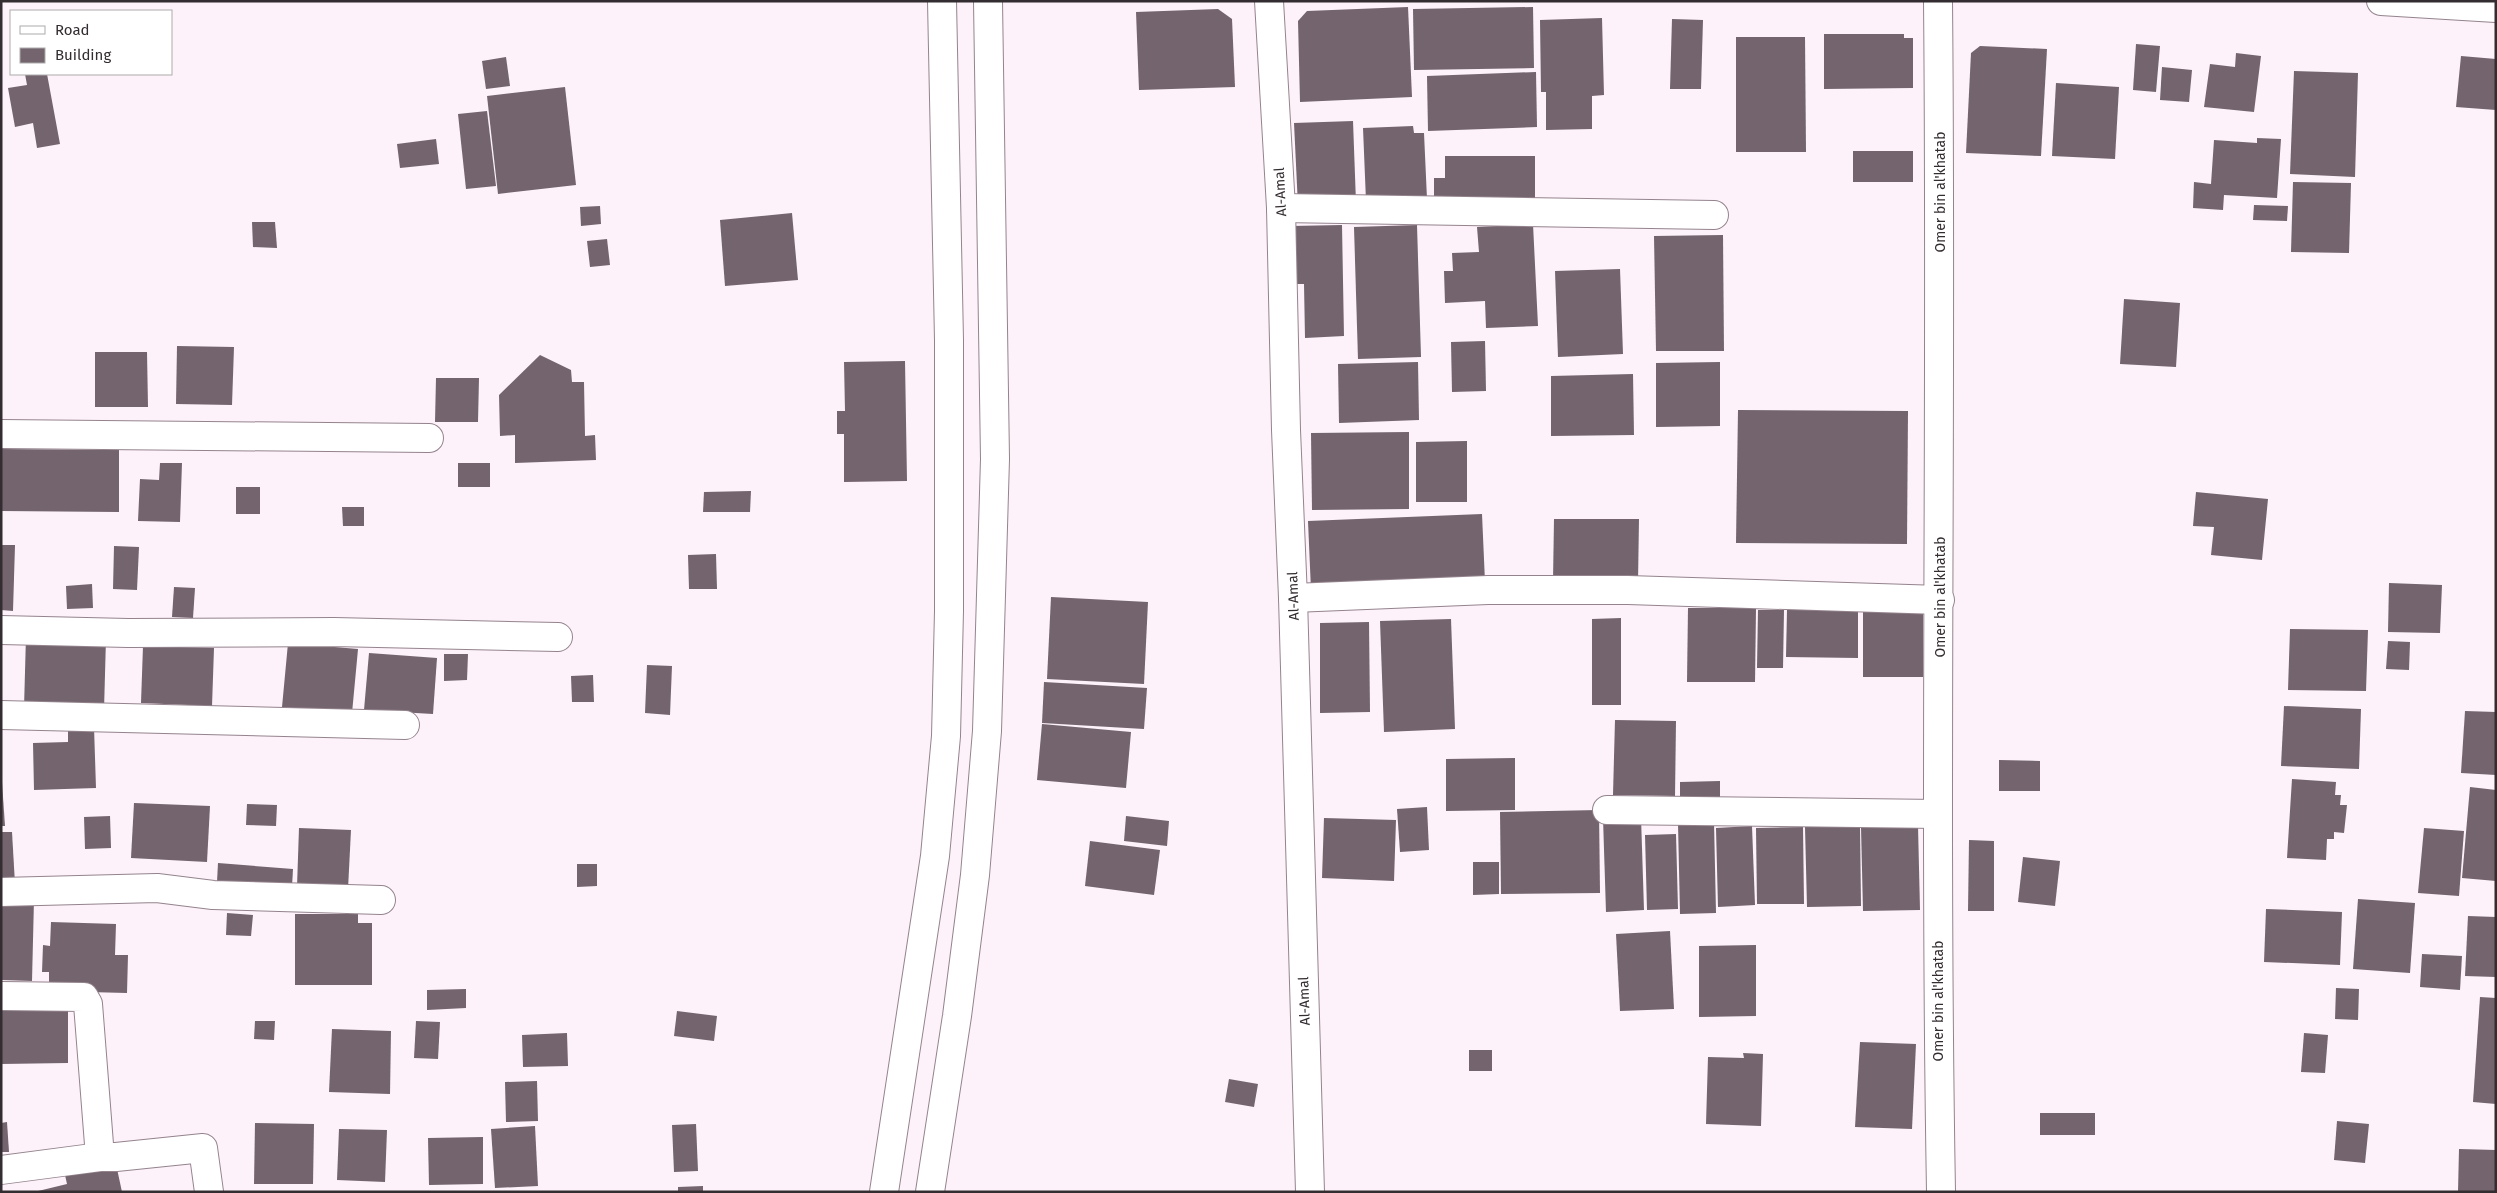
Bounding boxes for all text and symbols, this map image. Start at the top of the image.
legend [10,10,172,75]
text: Road [55,21,90,39]
text: Building [55,46,111,64]
street label: Omer bin al'khatab [1932,132,1949,252]
street label: Al-Amal [1271,167,1290,217]
street label: Omer bin al'khatab [1932,537,1949,657]
street label: Al-Amal [1284,571,1303,621]
street label: Omer bin al'khatab [1930,941,1947,1061]
street label: Al-Amal [1295,976,1314,1026]

